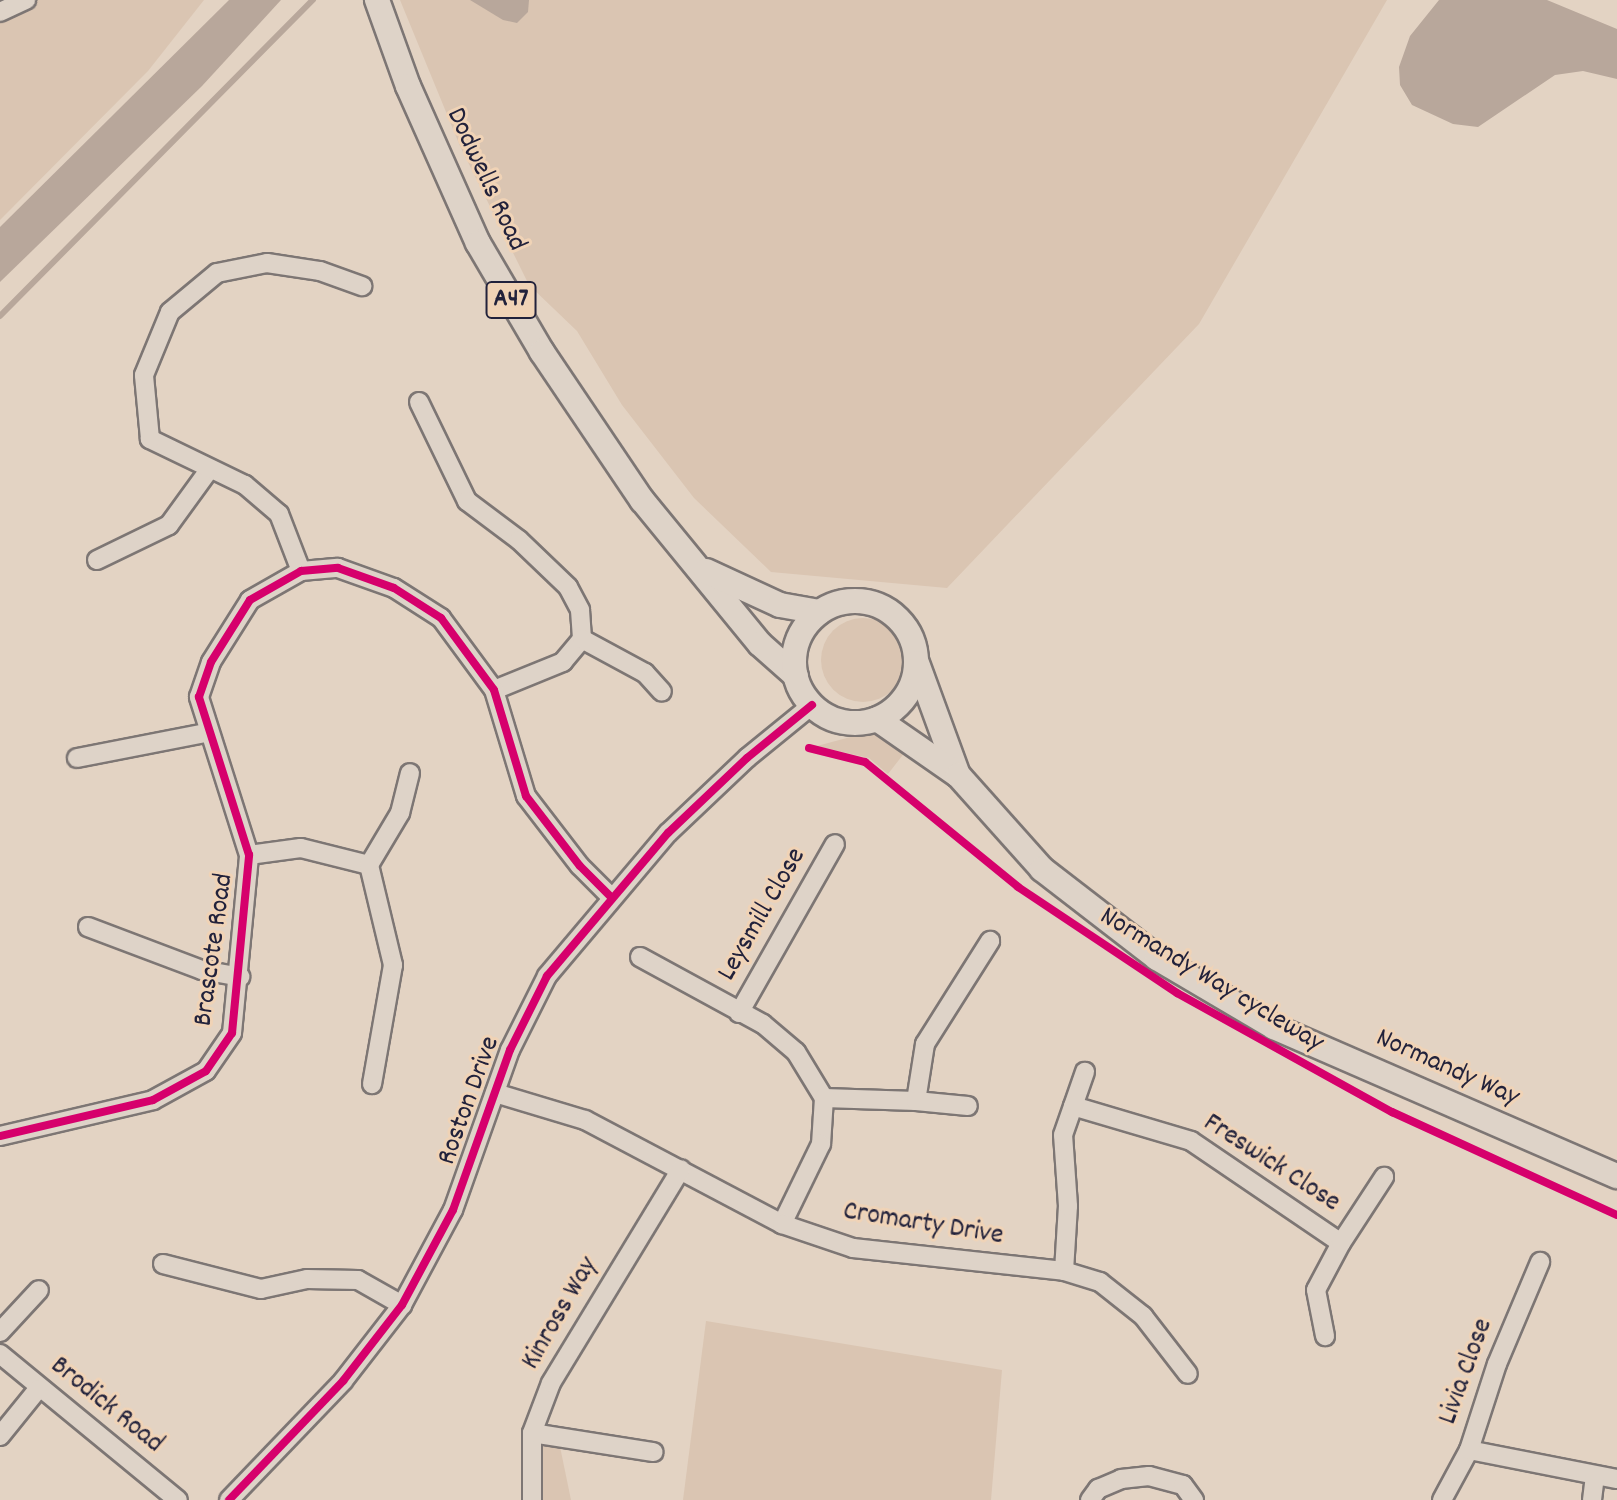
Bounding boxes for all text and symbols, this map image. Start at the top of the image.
street label: Dodwells Road [437,103,533,257]
road number: A47 [485,278,537,322]
street label: Leysmill Close [711,842,815,988]
street label: Brascote Road [188,872,242,1028]
street label: Normandy Way cycleway [1093,901,1329,1061]
street label: Normandy Way [1370,1022,1524,1116]
street label: Roston Drive [431,1032,509,1170]
street label: Freswick Close [1196,1107,1346,1221]
street label: Cromarty Drive [841,1196,1005,1254]
street label: Kinross Way [515,1252,607,1376]
street label: Livia Close [1432,1315,1502,1429]
street label: Brodick Road [43,1350,169,1462]

